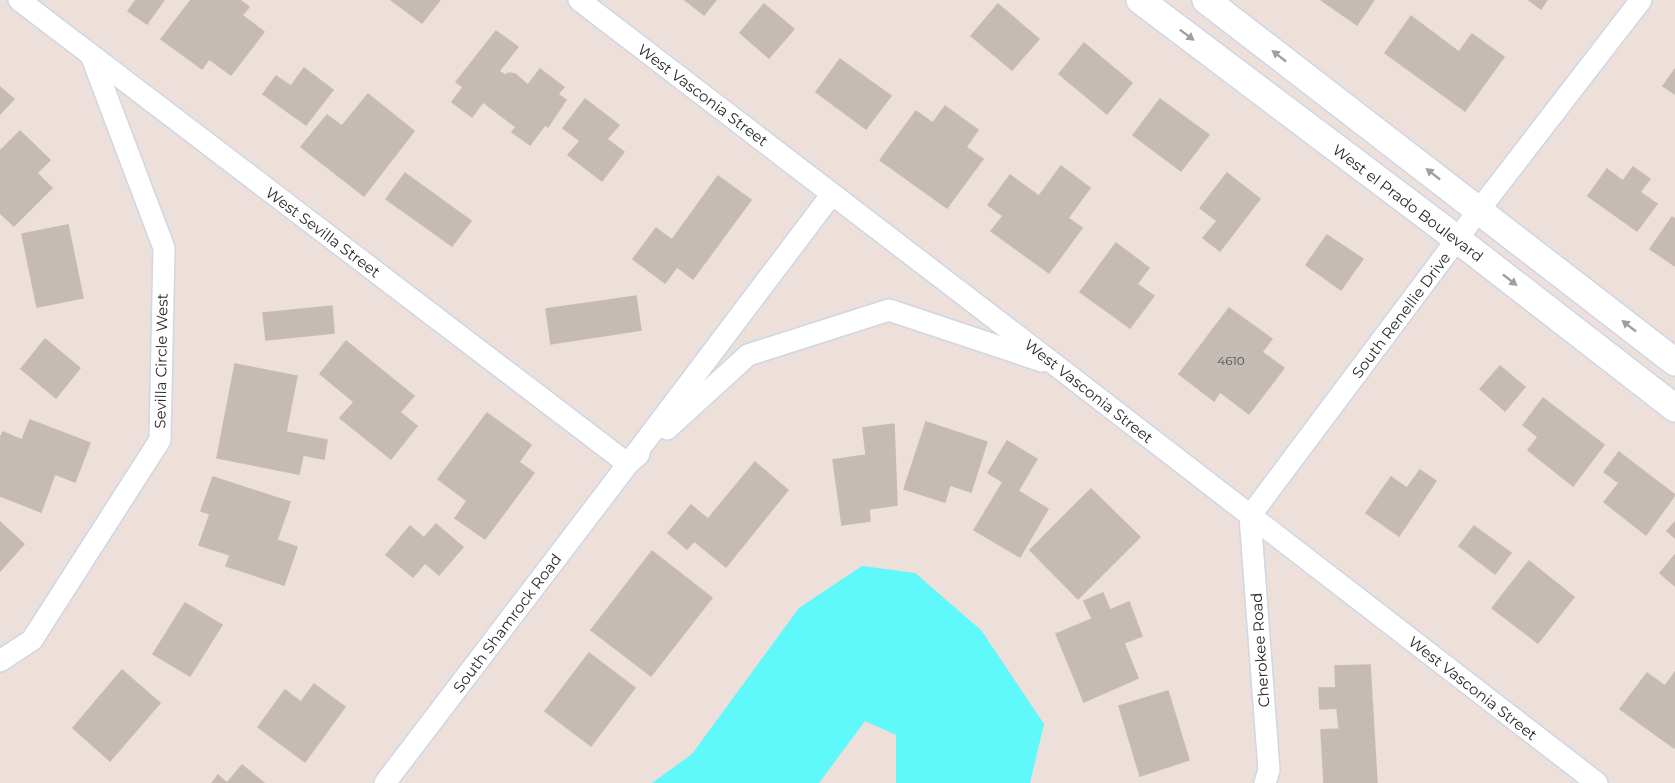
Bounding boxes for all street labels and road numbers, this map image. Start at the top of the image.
street label: West Vasconia Street [634,40,772,150]
street label: West el Prado Boulevard [1329,140,1487,266]
street label: West Sevilla Street [262,183,384,281]
street label: South Renellie Drive [1348,248,1454,382]
street label: Sevilla Circle West [150,293,172,429]
street label: West Vasconia Street [1021,335,1157,447]
street label: South Shamrock Road [449,550,565,696]
street label: Cherokee Road [1247,592,1273,708]
street label: West Vasconia Street [1405,632,1541,744]

